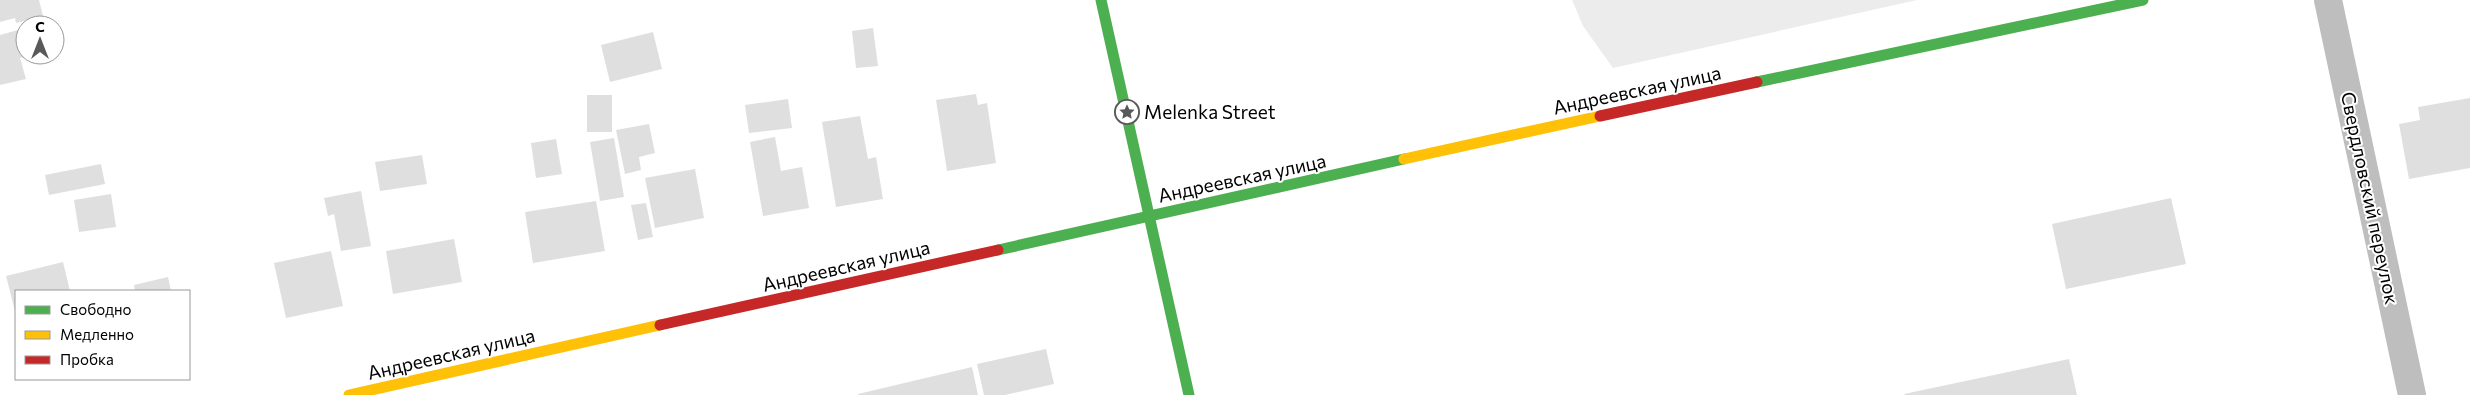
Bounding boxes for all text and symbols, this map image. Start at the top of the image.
north arrow [15,15,65,65]
text: С [35,18,45,35]
street label: Андреевская улица [1551,60,1723,119]
street label: Свердловский переулок [2337,90,2404,306]
place icon: Melenka Street [1114,99,1140,125]
place label: Melenka Street [1144,100,1276,123]
street label: Андреевская улица [1156,148,1328,207]
street label: Андреевская улица [760,235,932,296]
legend [15,290,190,380]
text: Свободно [60,300,131,318]
street label: Андреевская улица [365,323,537,384]
text: Медленно [60,325,134,343]
text: Пробка [60,350,114,368]

